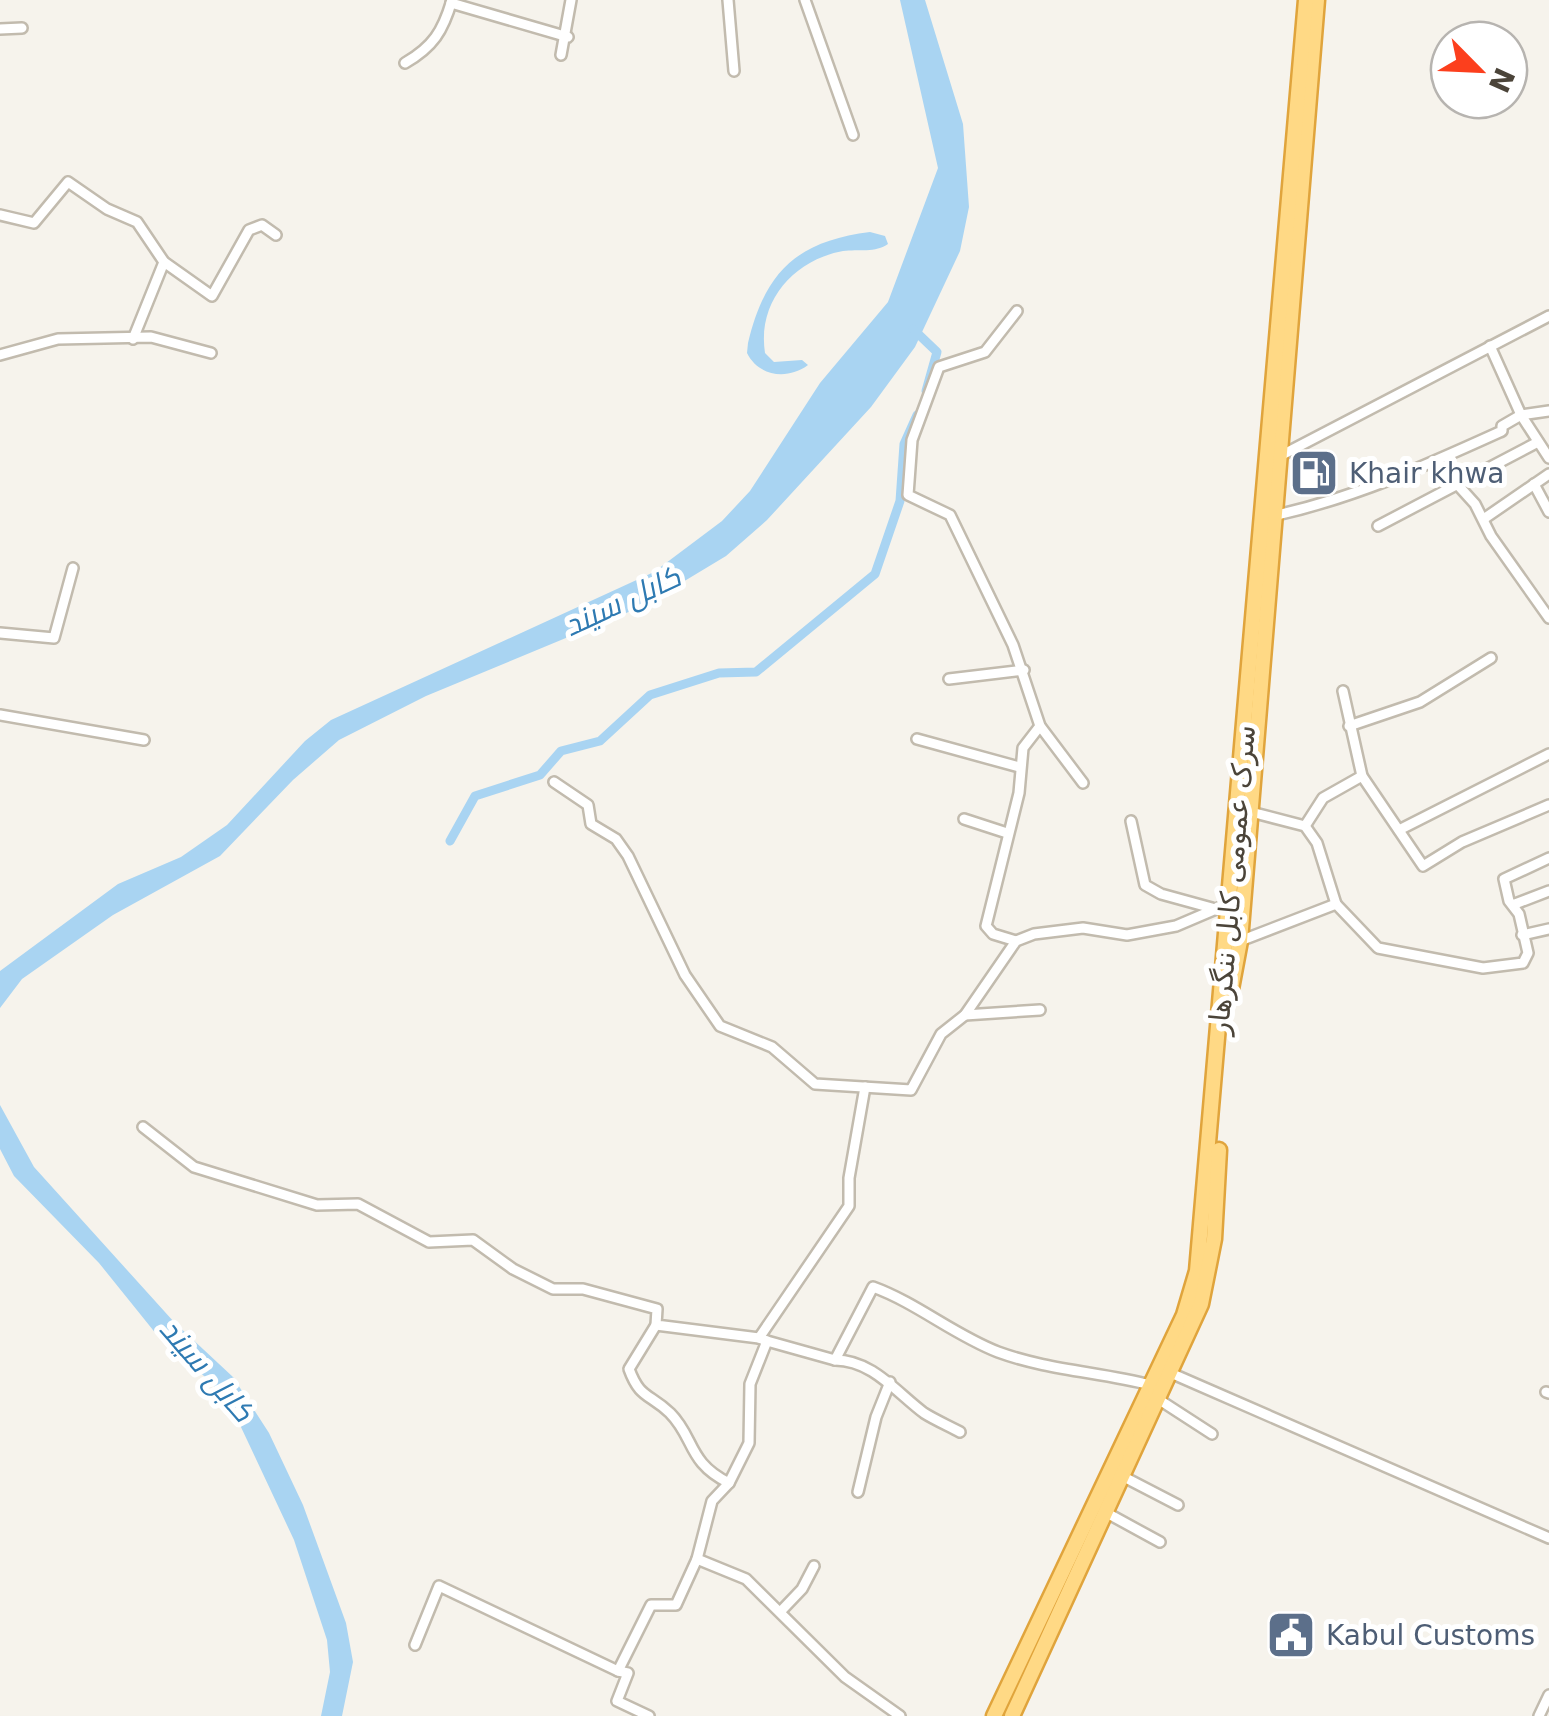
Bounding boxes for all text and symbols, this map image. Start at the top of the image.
north arrow [1429,20,1529,120]
text: N [1482,63,1521,97]
fuel station icon: Khair khwa [1288,447,1340,499]
place label: Khair khwa [1349,457,1504,490]
water label: کابل سيند [558,559,687,644]
street label: سرک عمومی کابل ننگرهار [1202,724,1262,1038]
water label: کابل سيند [152,1311,261,1429]
public building icon: Kabul Customs [1265,1609,1317,1661]
place label: Kabul Customs [1326,1619,1535,1652]

